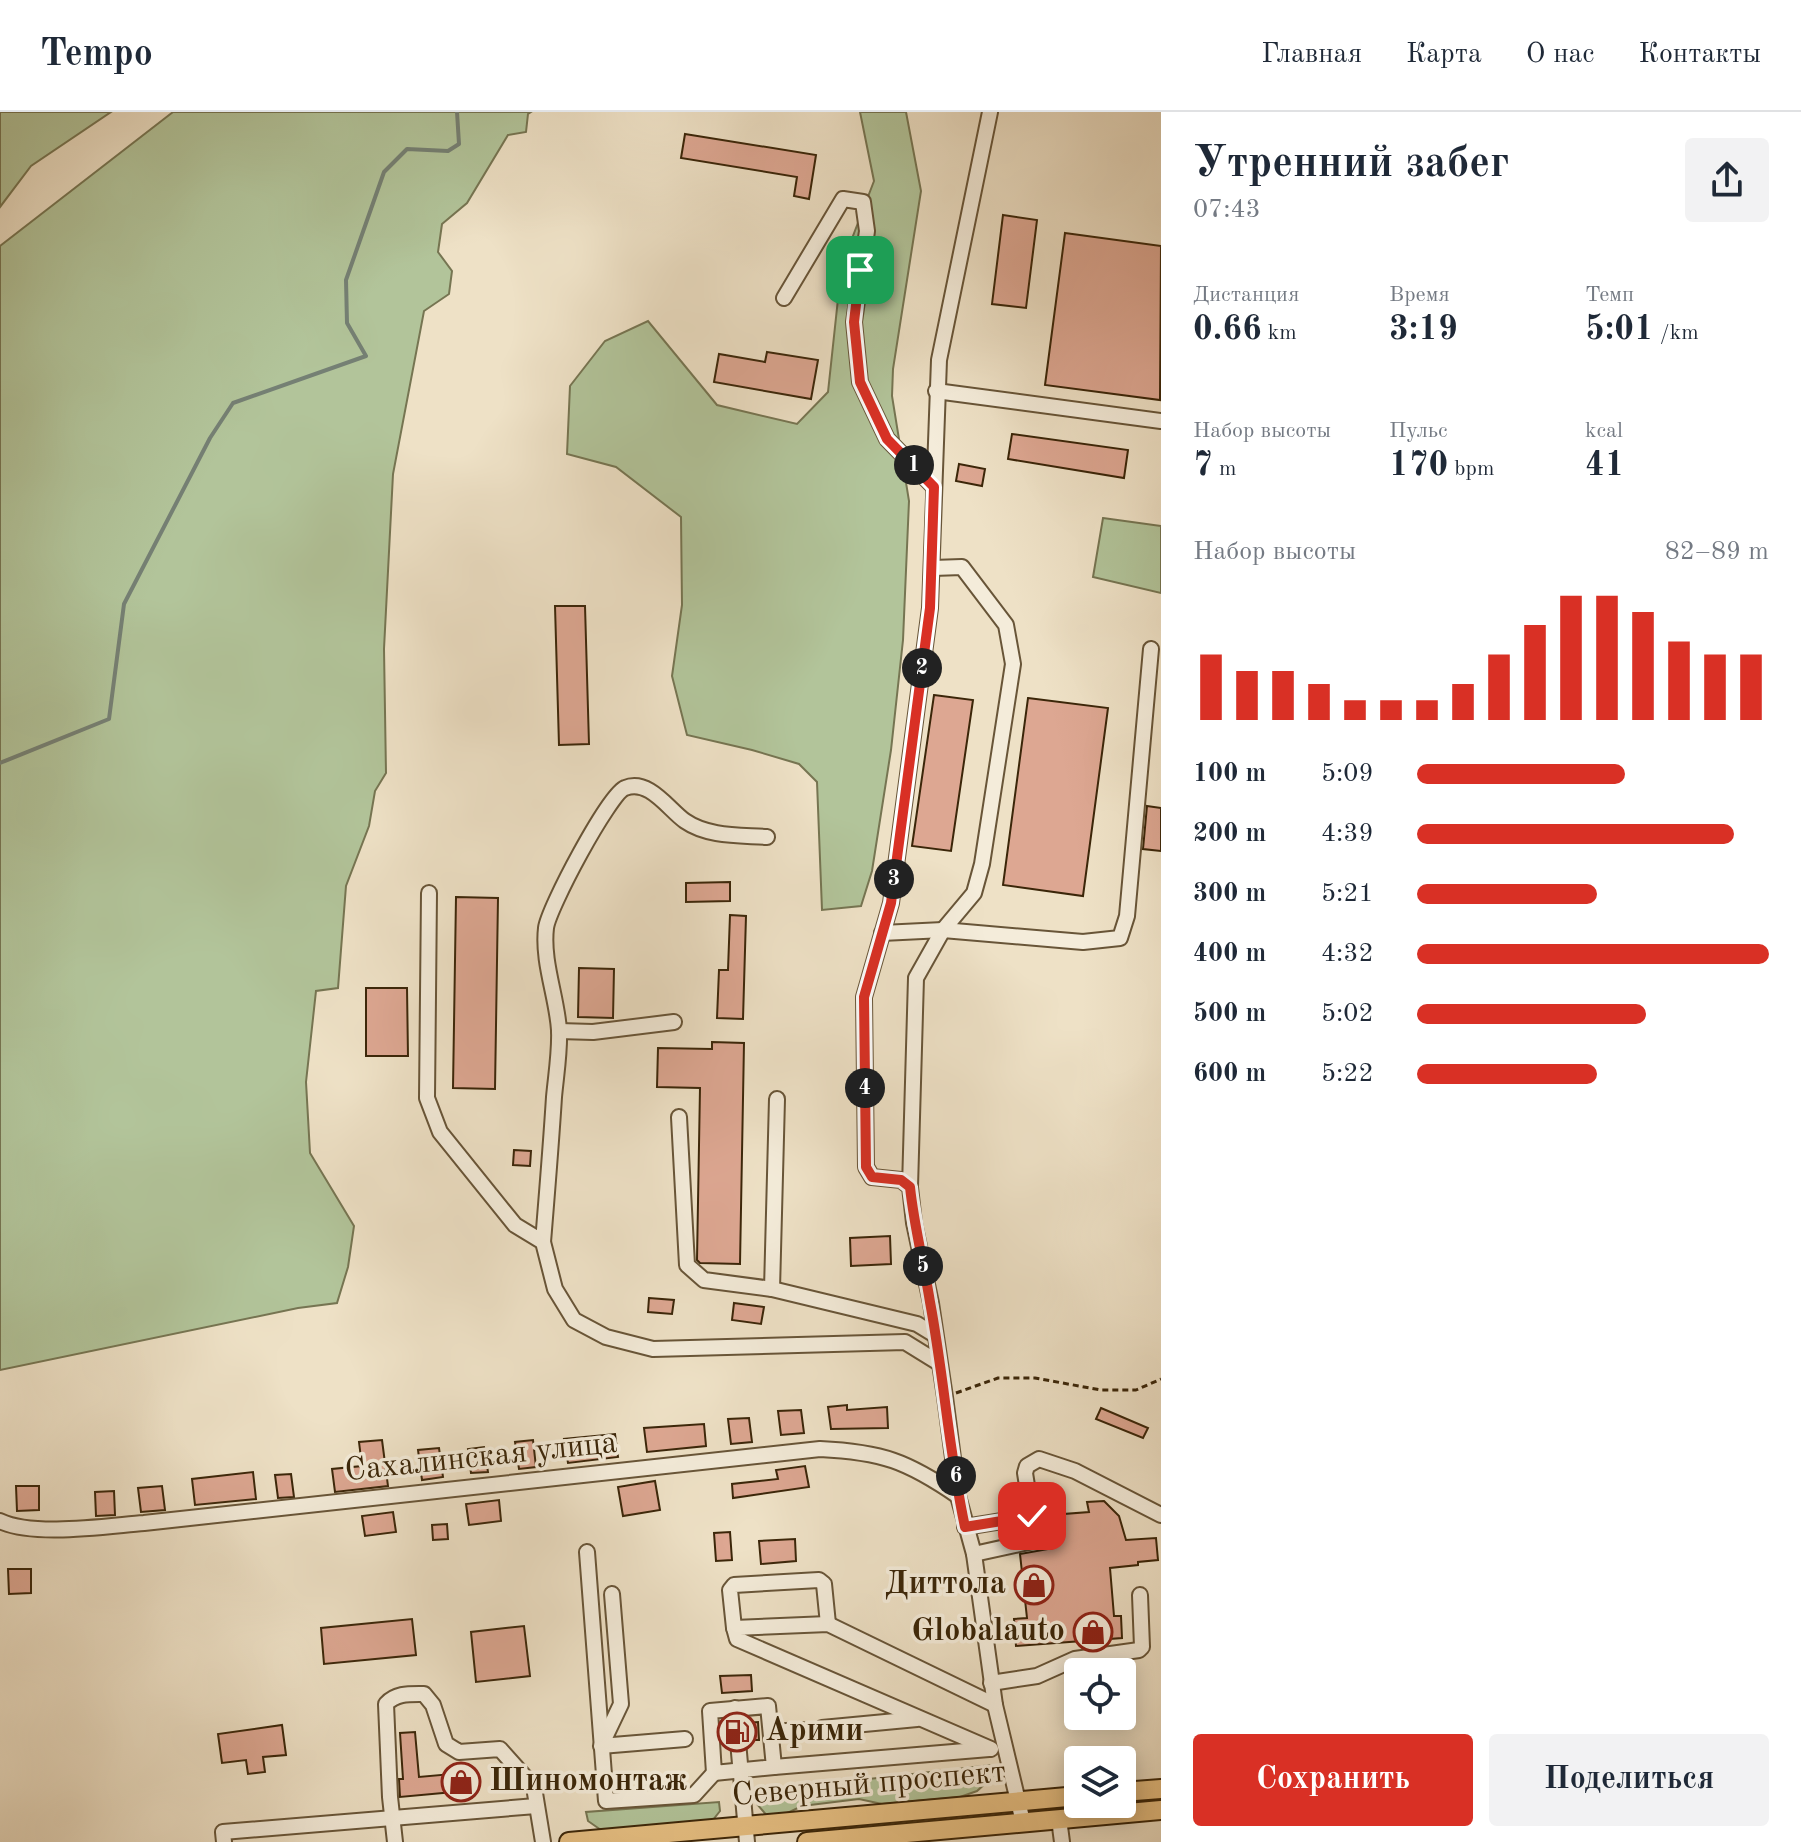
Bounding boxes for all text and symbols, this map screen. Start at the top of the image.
text: Tempo [40,36,153,74]
text: Главная [1261,41,1362,69]
text: Карта [1406,41,1482,69]
text: О нас [1526,41,1595,69]
text: Контакты [1639,41,1761,69]
button: share [1685,138,1769,222]
text: Утренний забег [1193,142,1509,186]
text: 07:43 [1193,197,1261,223]
pin [826,236,894,304]
icon: arrive [838,248,882,292]
text: Дистанция [1193,284,1299,306]
text: Время [1389,284,1450,306]
text: Темп [1585,284,1634,306]
text: 0.66 [1193,313,1262,347]
text: 3:19 [1389,313,1458,347]
text: 5:01 [1585,313,1654,347]
text: km [1262,322,1297,344]
text: /km [1654,322,1699,344]
text: Набор высоты [1193,420,1331,442]
text: Пульс [1389,420,1448,442]
text: kcal [1585,420,1623,442]
pin: 1 [894,445,934,485]
text: 7 [1193,449,1213,483]
text: 170 [1389,449,1448,483]
text: 41 [1585,449,1624,483]
text: 1 [908,454,920,476]
text: m [1213,458,1236,480]
text: bpm [1448,458,1494,480]
text: Набор высоты [1193,539,1356,565]
text: 82–89 m [1665,539,1769,565]
pin: 2 [902,648,942,688]
text: 2 [916,657,928,679]
text: 100 m [1193,761,1266,787]
text: 5:09 [1321,761,1374,787]
text: 200 m [1193,821,1266,847]
text: 4:39 [1321,821,1374,847]
pin: 3 [874,859,914,899]
text: 3 [888,868,900,890]
text: 300 m [1193,881,1266,907]
text: 5:21 [1321,881,1374,907]
text: 400 m [1193,941,1266,967]
text: 4:32 [1321,941,1374,967]
text: 500 m [1193,1001,1266,1027]
text: 5:02 [1321,1001,1374,1027]
text: 600 m [1193,1061,1266,1087]
text: 5:22 [1321,1061,1374,1087]
pin: 4 [845,1068,885,1108]
text: 4 [859,1077,871,1099]
pin: 5 [903,1246,943,1286]
text: 5 [917,1255,929,1277]
street label: Сахалинская улица [343,1428,619,1488]
pin: 6 [936,1456,976,1496]
text: 6 [950,1465,962,1487]
pin [998,1482,1066,1550]
icon: check [1010,1494,1054,1538]
shop icon: Диттола [1013,1564,1055,1606]
place label: Диттола [885,1569,1006,1601]
shop icon: Globalauto [1072,1611,1114,1653]
place label: Globalauto [911,1616,1065,1648]
map controls [1064,1658,1136,1818]
button: locate [1064,1658,1136,1730]
fuel station icon: Арими [716,1711,758,1753]
place label: Арими [765,1716,864,1748]
button: Сохранить [1193,1734,1473,1826]
button: Поделиться [1489,1734,1769,1826]
button: layers [1064,1746,1136,1818]
street label: Северный проспект [731,1757,1007,1813]
shop icon: Шиномонтаж [440,1761,482,1803]
place label: Шиномонтаж [489,1766,687,1798]

